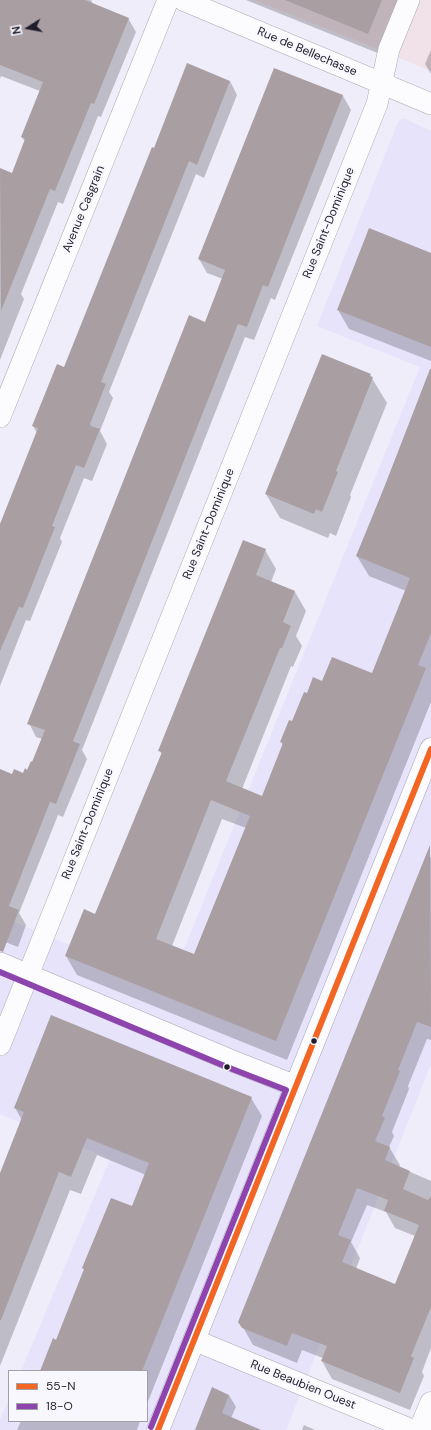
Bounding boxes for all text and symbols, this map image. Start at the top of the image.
north arrow [8,8,48,48]
street label: Rue de Bellechasse [255,24,359,80]
text: N [9,25,24,36]
street label: Avenue Casgrain [60,163,108,255]
street label: Rue Saint-Dominique [300,165,358,281]
street label: Rue Saint-Dominique [180,466,238,582]
street label: Rue Saint-Dominique [59,766,117,882]
unlabelled marker [309,1036,319,1046]
unlabelled marker [222,1062,232,1072]
street label: Rue Beaubien Ouest [248,1357,358,1413]
legend [8,1370,148,1422]
text: 55-N [46,1378,75,1394]
text: 18-O [46,1398,73,1414]

